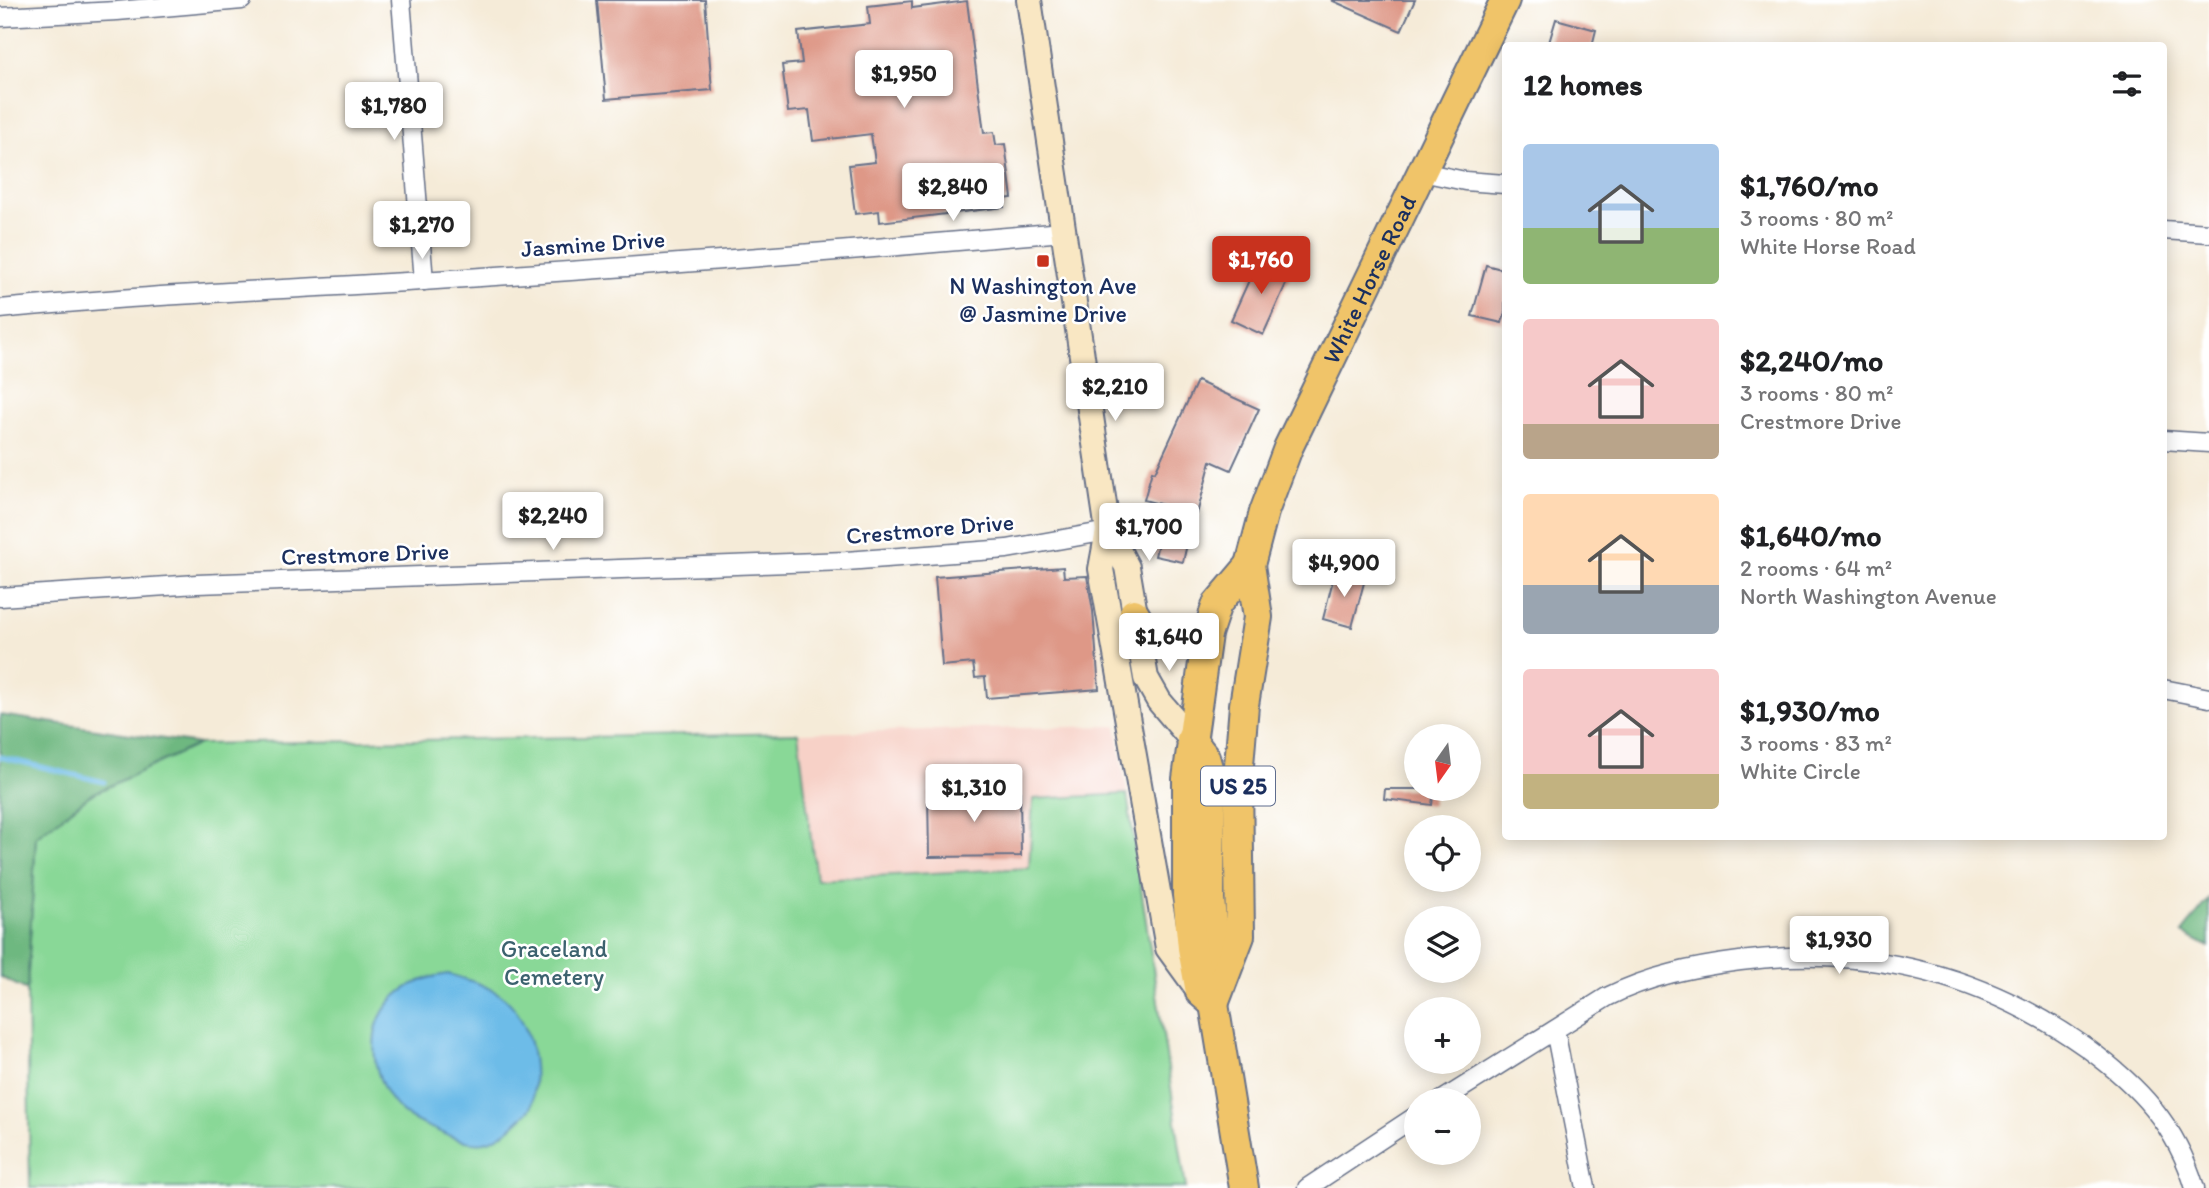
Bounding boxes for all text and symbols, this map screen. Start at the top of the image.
pin: $1,950 [847,50,961,110]
text: $1,950 [871,59,937,87]
icon: filters [2108,65,2146,103]
text: 12 homes [1523,66,1643,103]
pin: $1,780 [337,82,451,142]
text: $1,780 [361,91,427,119]
pin: $2,840 [896,164,1010,223]
text: $1,760/mo [1740,167,1879,204]
text: $2,840 [918,172,988,200]
icon: home [1579,172,1663,256]
street label: White Horse Road [1316,190,1422,368]
pin: $1,270 [365,202,479,261]
text: 3 rooms · 80 m² [1740,204,1894,232]
text: $1,270 [389,210,455,238]
street label: Jasmine Drive [520,224,666,263]
text: White Horse Road [1740,232,1916,260]
pin: $1,760 [1204,236,1318,296]
text: $1,760 [1228,245,1294,273]
marker: N Washington Ave @ Jasmine Drive [1035,253,1051,269]
place label: N Washington Ave @ Jasmine Drive [949,271,1137,328]
text: $2,240/mo [1740,342,1883,379]
icon: home [1579,347,1663,431]
pin: $2,210 [1058,364,1172,423]
text: $2,210 [1082,372,1148,400]
text: 3 rooms · 80 m² [1740,379,1894,407]
text: Crestmore Drive [1740,407,1901,435]
pin: $2,240 [496,492,610,552]
text: $2,240 [518,501,588,529]
pin: $1,700 [1092,504,1206,563]
street label: Crestmore Drive [845,507,1015,550]
text: $1,700 [1115,512,1183,540]
text: $1,640/mo [1740,517,1882,554]
icon: home [1579,522,1663,606]
street label: Crestmore Drive [280,536,450,571]
pin: $4,900 [1287,540,1401,599]
text: $4,900 [1308,548,1380,576]
text: 2 rooms · 64 m² [1740,554,1892,582]
text: North Washington Avenue [1740,582,1997,610]
pin: $1,640 [1112,614,1226,673]
text: $1,640 [1135,622,1203,650]
text: $1,930/mo [1740,692,1880,729]
icon: home [1579,697,1663,781]
north arrow [1404,724,1480,802]
map controls [1404,724,1481,1165]
text: 3 rooms · 83 m² [1740,729,1892,757]
text: White Circle [1740,757,1861,785]
pin: $1,310 [917,764,1031,824]
road number: US 25 [1201,766,1275,806]
text: $1,310 [941,773,1007,801]
button: locate [1404,815,1481,892]
button: layers [1404,906,1481,983]
pin: $1,930 [1782,916,1896,976]
text: $1,930 [1806,925,1872,953]
park label: Graceland Cemetery [501,934,607,991]
button: + [1404,997,1481,1074]
button: − [1404,1088,1481,1165]

